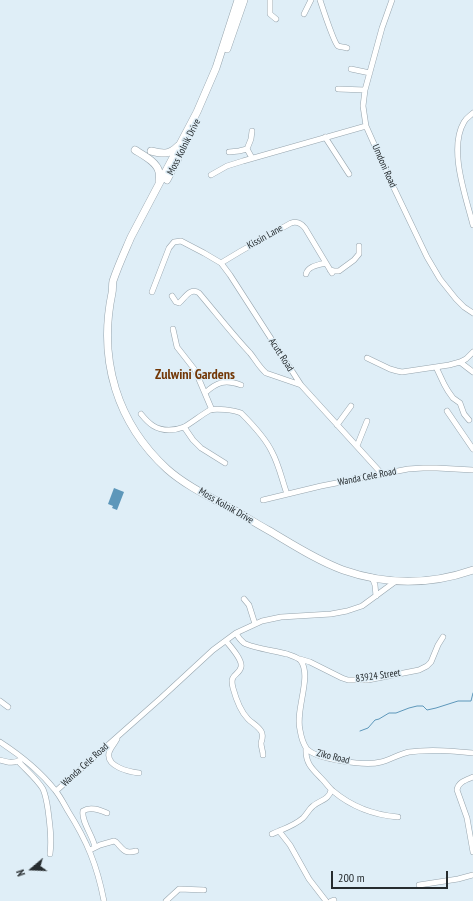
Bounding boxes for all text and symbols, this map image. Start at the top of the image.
street label: Moss Kolnik Drive [165,117,203,177]
street label: Umdoni Road [369,142,399,190]
street label: Kissin Lane [245,222,285,252]
street label: Acutt Road [266,336,296,374]
district label: Zulwini Gardens [155,367,235,383]
street label: Wanda Cele Road [337,465,397,489]
street label: Moss Kolnik Drive [196,485,256,527]
street label: 83924 Street [355,667,401,685]
street label: Wanda Cele Road [59,741,111,789]
street label: Ziko Road [315,747,351,767]
north arrow [12,849,52,889]
scale bar [333,863,450,889]
text: N [13,868,28,878]
text: 200 m [338,870,365,885]

